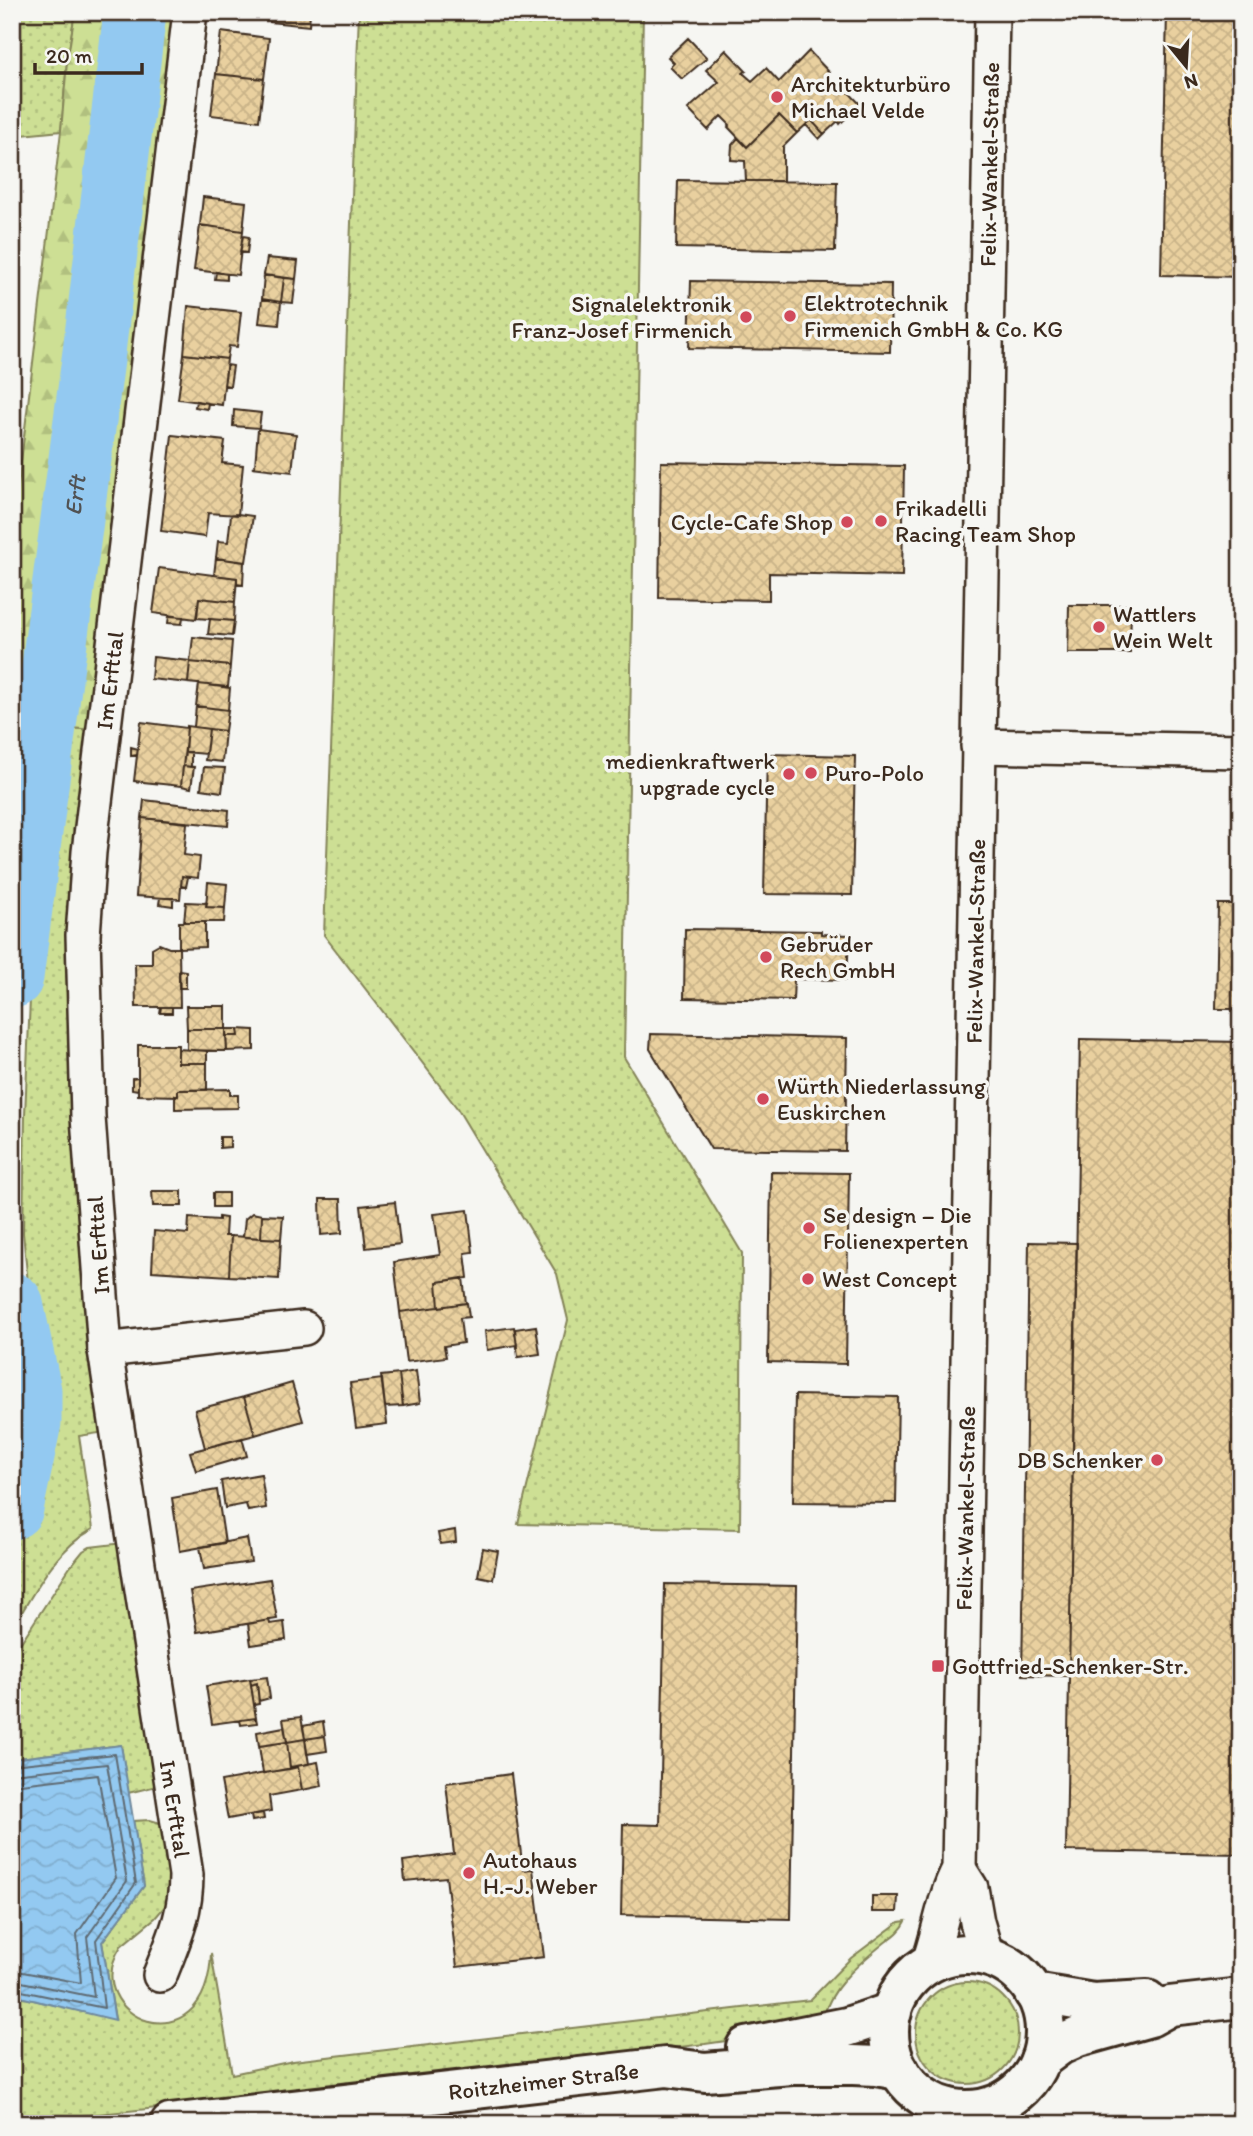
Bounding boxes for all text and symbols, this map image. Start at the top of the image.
scale bar [35,32,142,76]
north arrow [1152,32,1222,102]
text: 20 m [46,43,93,68]
street label: Felix-Wankel-Straße [973,62,1005,267]
text: N [1181,69,1201,95]
place label: Architekturbüro Michael Velde [791,70,951,124]
marker: Architekturbüro Michael Velde [769,89,785,105]
place label: Elektrotechnik Firmenich GmbH & Co. KG [804,289,1063,343]
place label: Signalelektronik Franz-Josef Firmenich [511,290,733,344]
marker: Elektrotechnik Firmenich GmbH & Co. KG [782,308,798,324]
marker: Signalelektronik Franz-Josef Firmenich [738,309,754,325]
water label: Erft [58,472,92,517]
place label: Frikadelli Racing Team Shop [895,494,1076,548]
place label: Cycle-Cafe Shop [671,508,833,536]
marker: Frikadelli Racing Team Shop [873,513,889,529]
marker: Cycle-Cafe Shop [839,514,855,530]
place label: Wattlers Wein Welt [1113,600,1213,654]
marker: Wattlers Wein Welt [1091,619,1107,635]
street label: Im Erfttal [90,629,129,731]
place label: medienkraftwerk upgrade cycle [605,747,775,801]
place label: Puro-Polo [825,759,924,787]
marker: Puro-Polo [803,765,819,781]
marker: medienkraftwerk upgrade cycle [781,766,797,782]
street label: Felix-Wankel-Straße [960,839,991,1044]
place label: Gebrüder Rech GmbH [780,930,896,984]
marker: Gebrüder Rech GmbH [758,949,774,965]
place label: Würth Niederlassung Euskirchen [777,1072,986,1126]
marker: Würth Niederlassung Euskirchen [755,1091,771,1107]
street label: Im Erfttal [81,1194,115,1295]
place label: Se design – Die Folienexperten [823,1201,972,1255]
marker: Se design – Die Folienexperten [801,1220,817,1236]
place label: West Concept [822,1265,958,1293]
marker: West Concept [800,1271,816,1287]
street label: Felix-Wankel-Straße [950,1405,981,1611]
place label: DB Schenker [1017,1446,1143,1474]
marker: DB Schenker [1149,1452,1165,1468]
place label: Gottfried-Schenker-Str. [952,1652,1189,1680]
marker: Gottfried-Schenker-Str. [930,1658,946,1674]
street label: Im Erfttal [153,1758,197,1860]
place label: Autohaus H.-J. Weber [483,1846,598,1900]
marker: Autohaus H.-J. Weber [461,1865,477,1881]
street label: Roitzheimer Straße [447,2056,640,2106]

